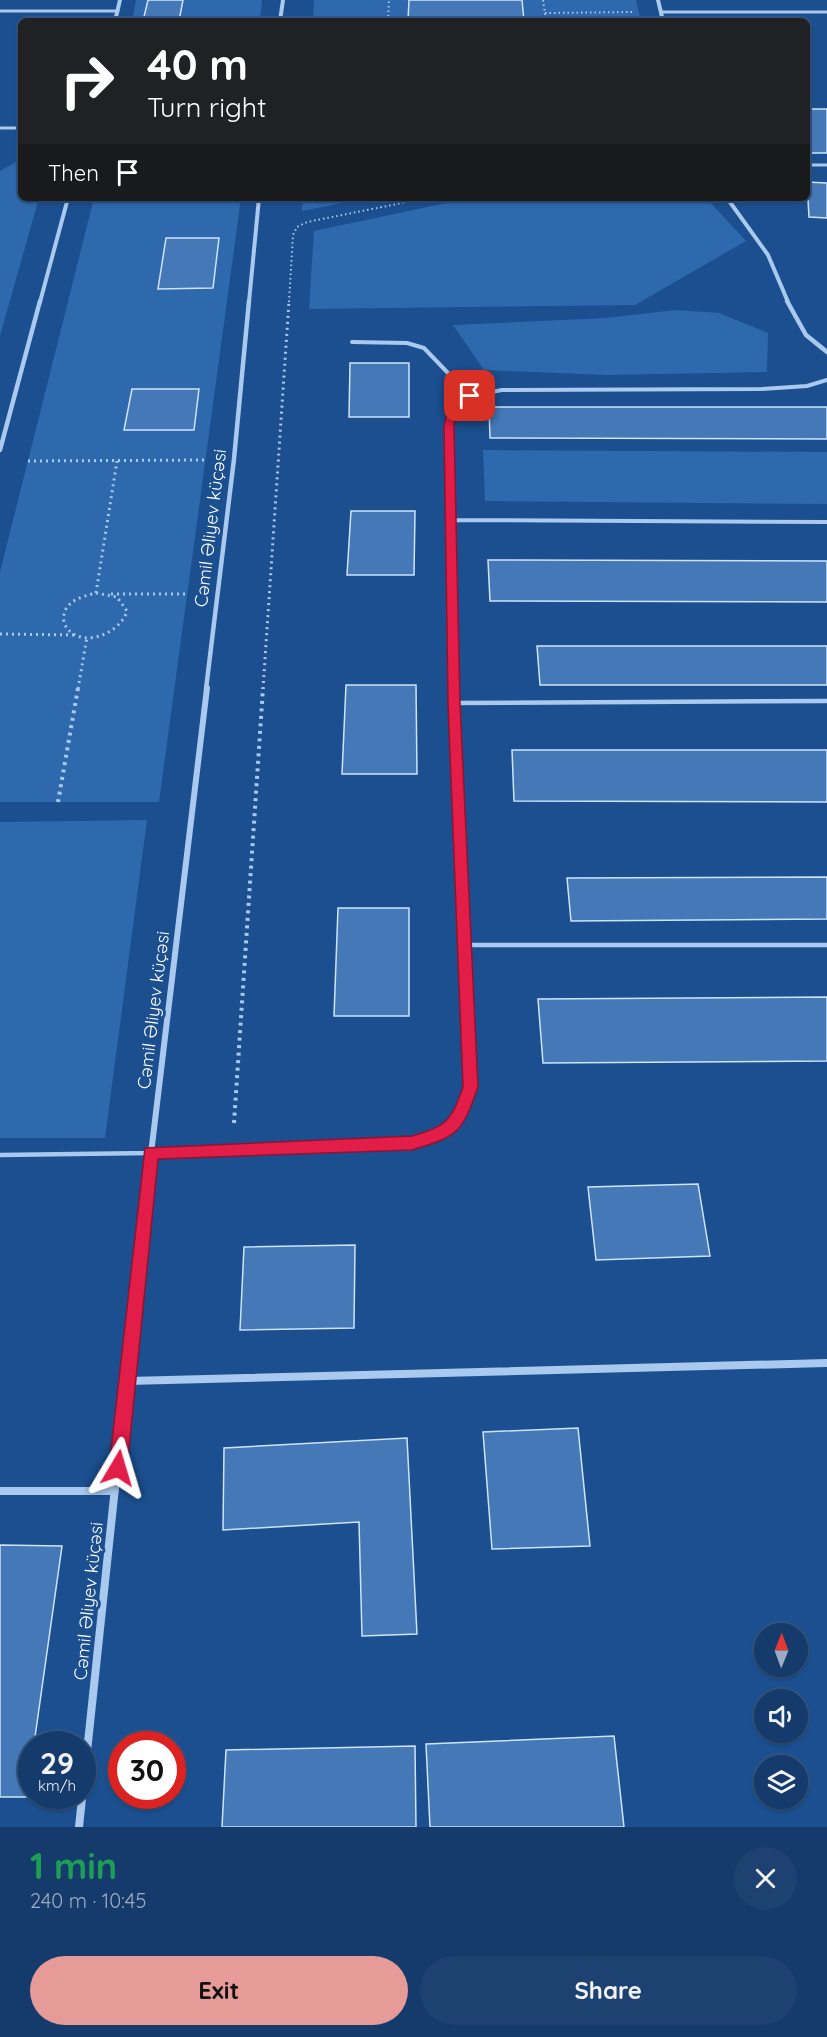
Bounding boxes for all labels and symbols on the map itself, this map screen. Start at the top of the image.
pin [444,370,495,421]
street label: Cəmil Əliyev küçəsi [189,448,231,608]
street label: Cəmil Əliyev küçəsi [132,930,174,1090]
position arrow [86,1436,150,1500]
street label: Cəmil Əliyev küçəsi [68,1521,108,1681]
north arrow [754,1623,808,1677]
speed limit sign: 30 [108,1731,186,1809]

